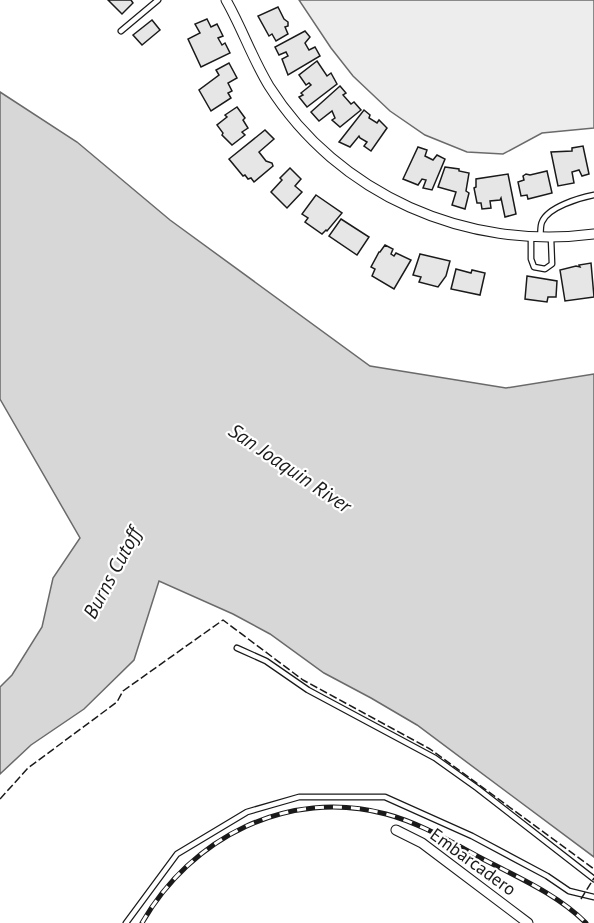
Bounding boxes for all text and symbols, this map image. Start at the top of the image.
water label: San Joaquin River [224,417,358,519]
water label: Burns Cutoff [77,520,148,623]
street label: Embarcadero [426,823,521,900]

